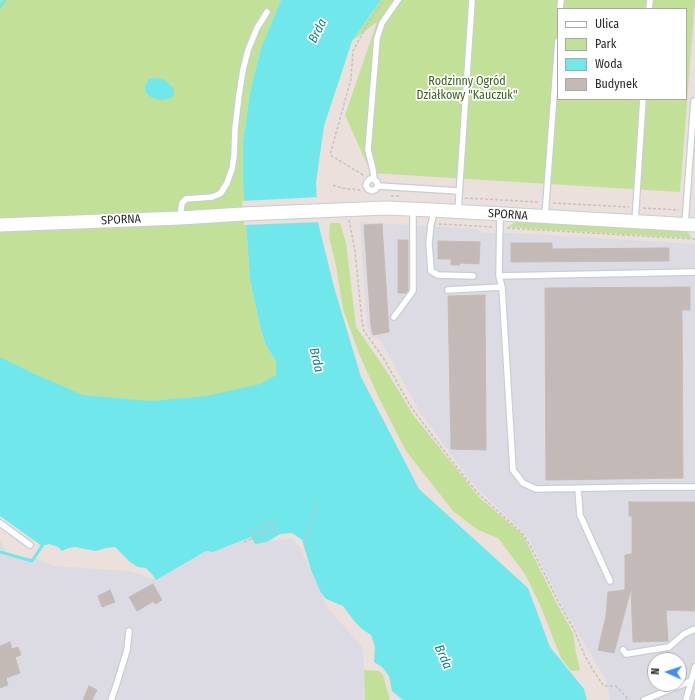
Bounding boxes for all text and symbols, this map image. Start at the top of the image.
legend [557,8,687,100]
water label: Brda [305,16,331,46]
text: Ulica [595,17,619,31]
text: Park [595,37,616,51]
text: Woda [595,57,623,71]
park label: Rodzinny Ogród Działkowy "Kauczuk" [417,75,517,103]
text: Budynek [595,77,637,91]
street label: SPORNA [488,206,528,224]
street label: SPORNA [101,212,141,228]
water label: Brda [305,346,327,374]
water label: Brda [431,642,455,672]
north arrow [647,652,687,692]
text: N [649,668,662,675]

